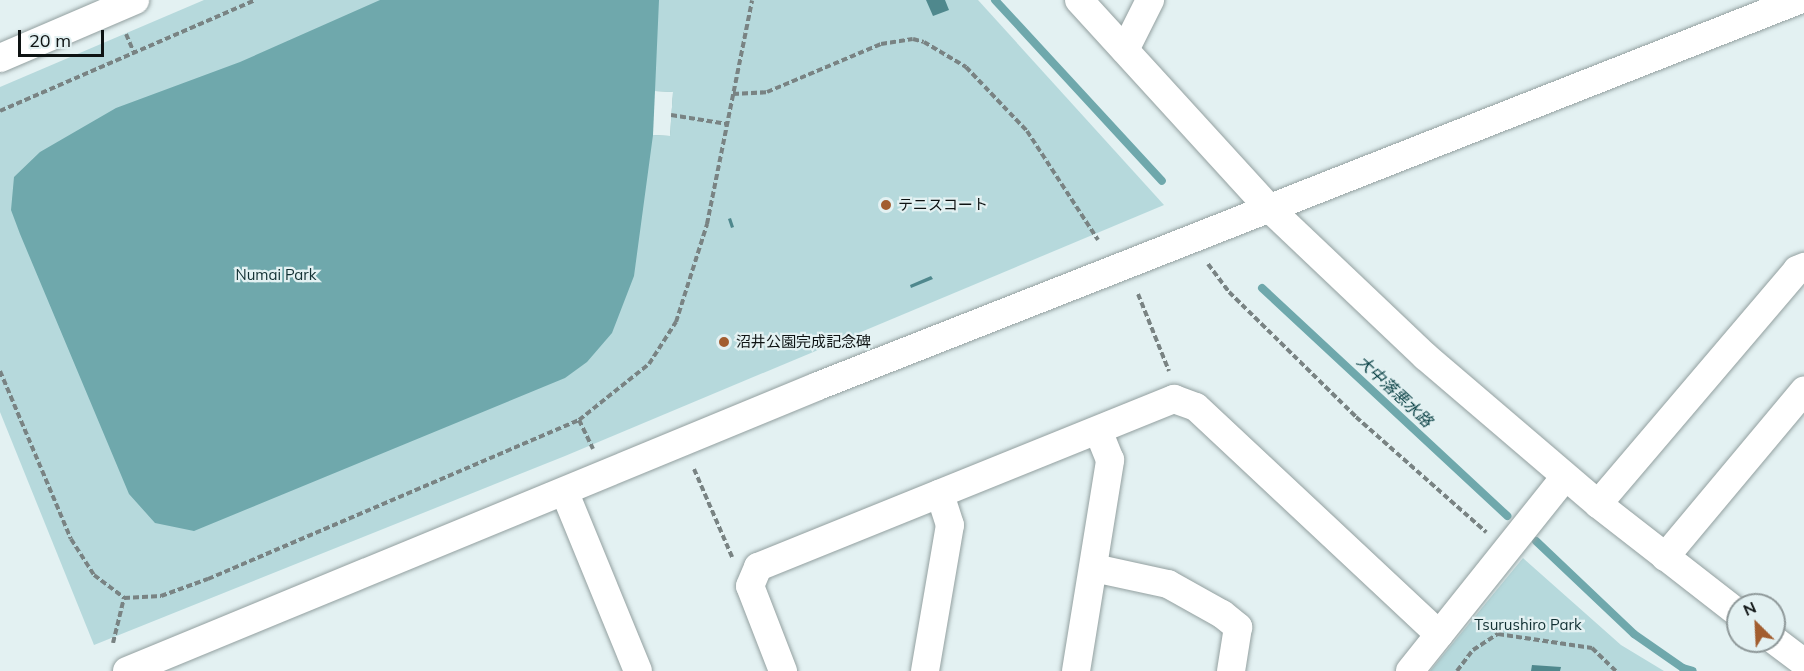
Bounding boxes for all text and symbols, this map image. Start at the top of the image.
scale bar [21,18,106,56]
text: 20 m [29,29,71,52]
place label: テニスコート [898,196,988,214]
marker: テニスコート [879,198,893,212]
park label: Numai Park [235,266,317,284]
place label: 沼井公園完成記念碑 [736,333,871,351]
marker: 沼井公園完成記念碑 [717,335,731,349]
water label: 大中落悪水路 [1353,351,1437,431]
north arrow [1726,593,1786,653]
text: N [1740,597,1759,620]
park label: Tsurushiro Park [1474,616,1582,634]

